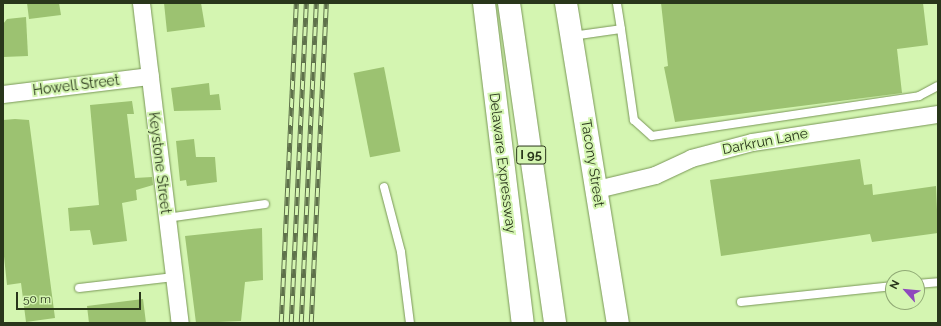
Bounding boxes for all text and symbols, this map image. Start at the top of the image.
street label: Howell Street [31,71,121,99]
street label: Delaware Expressway [486,92,520,234]
street label: Keystone Street [145,111,175,215]
street label: Tacony Street [578,118,608,208]
street label: Darkrun Lane [721,124,809,158]
road number: I 95 [516,144,546,166]
north arrow [885,270,925,310]
text: N [887,278,902,291]
scale bar [18,284,143,310]
text: 50 m [23,292,51,306]

